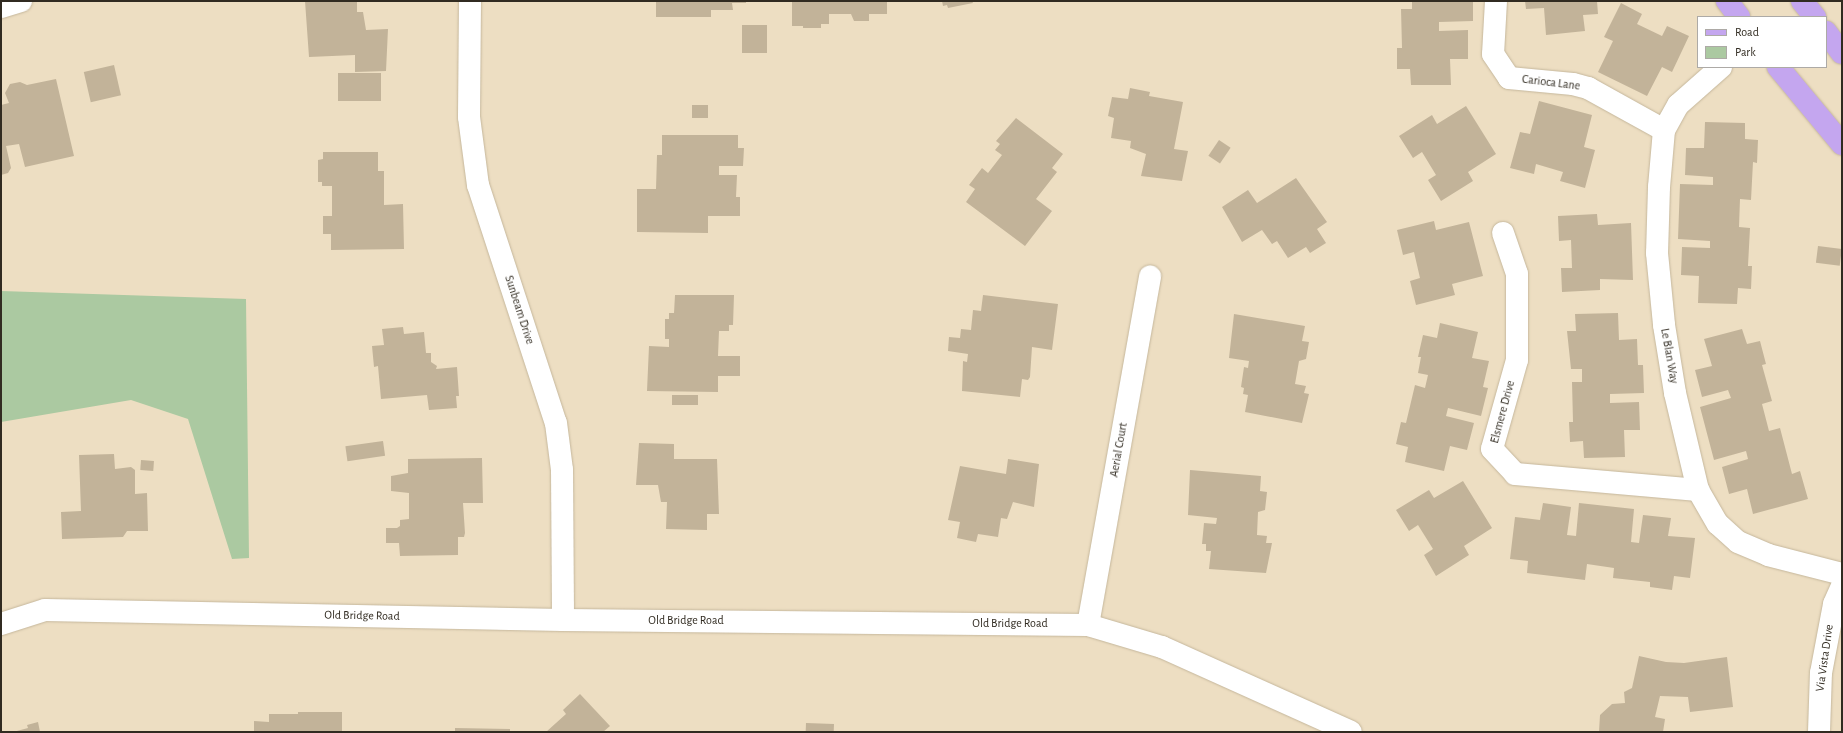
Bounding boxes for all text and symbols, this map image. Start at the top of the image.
legend [1697,16,1827,68]
text: Road [1735,26,1759,38]
text: Park [1735,46,1756,58]
street label: Carioca Lane [1521,72,1581,94]
street label: Sunbeam Drive [501,274,537,346]
street label: Le Blan Way [1657,327,1681,385]
street label: Elsmere Drive [1488,379,1518,445]
street label: Aerial Court [1107,422,1131,478]
street label: Old Bridge Road [324,608,400,624]
street label: Old Bridge Road [648,614,724,628]
street label: Old Bridge Road [972,617,1048,631]
street label: Via Vista Drive [1813,624,1837,692]

